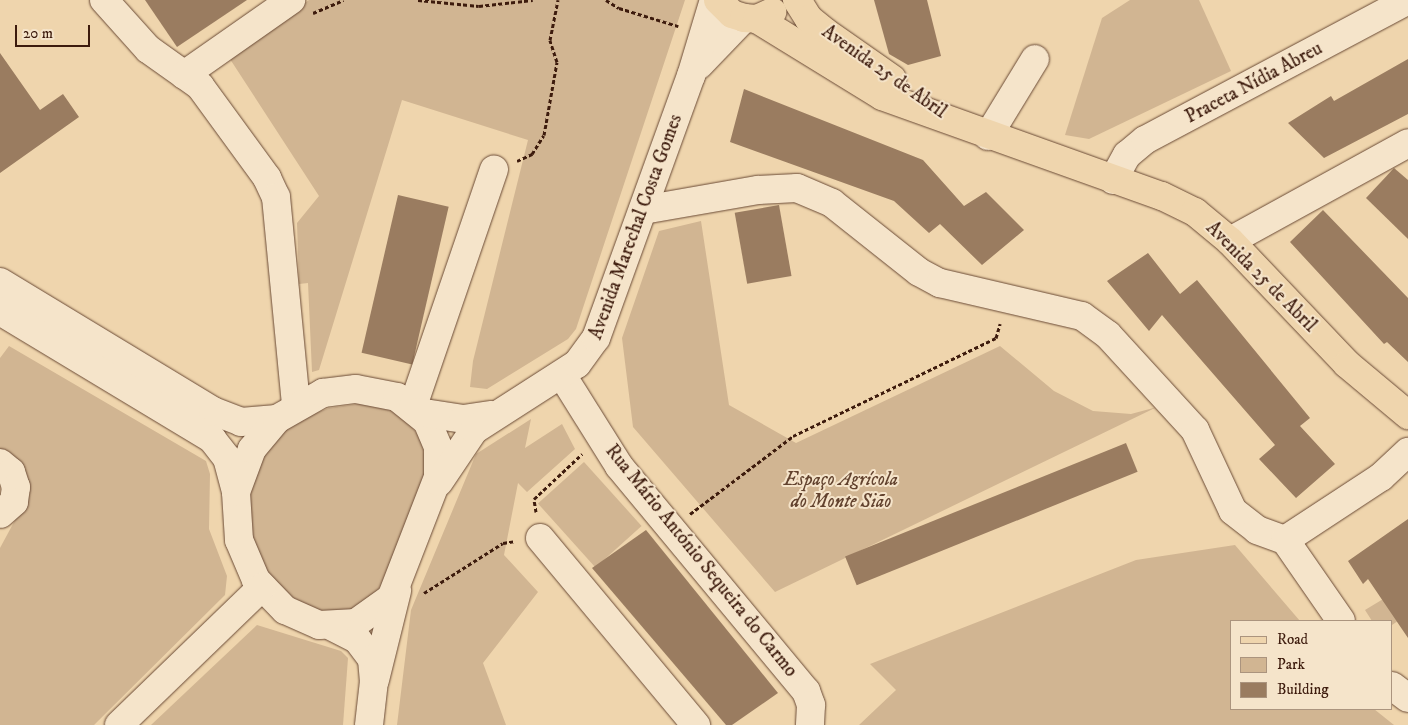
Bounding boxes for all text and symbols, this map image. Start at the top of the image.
scale bar [18,15,92,47]
street label: Avenida 25 de Abril [817,20,951,124]
text: 20 m [23,24,53,43]
street label: Praceta Nídia Abreu [1182,37,1326,129]
street label: Avenida Marechal Costa Gomes [585,111,687,343]
street label: Avenida 25 de Abril [1201,217,1321,337]
street label: Rua Mário António Sequeira do Carmo [600,440,802,682]
park label: Espaço Agrícola do Monte Sião [784,469,898,513]
legend [1230,620,1393,710]
text: Road [1277,630,1308,649]
text: Park [1277,655,1305,674]
text: Building [1277,680,1329,699]

